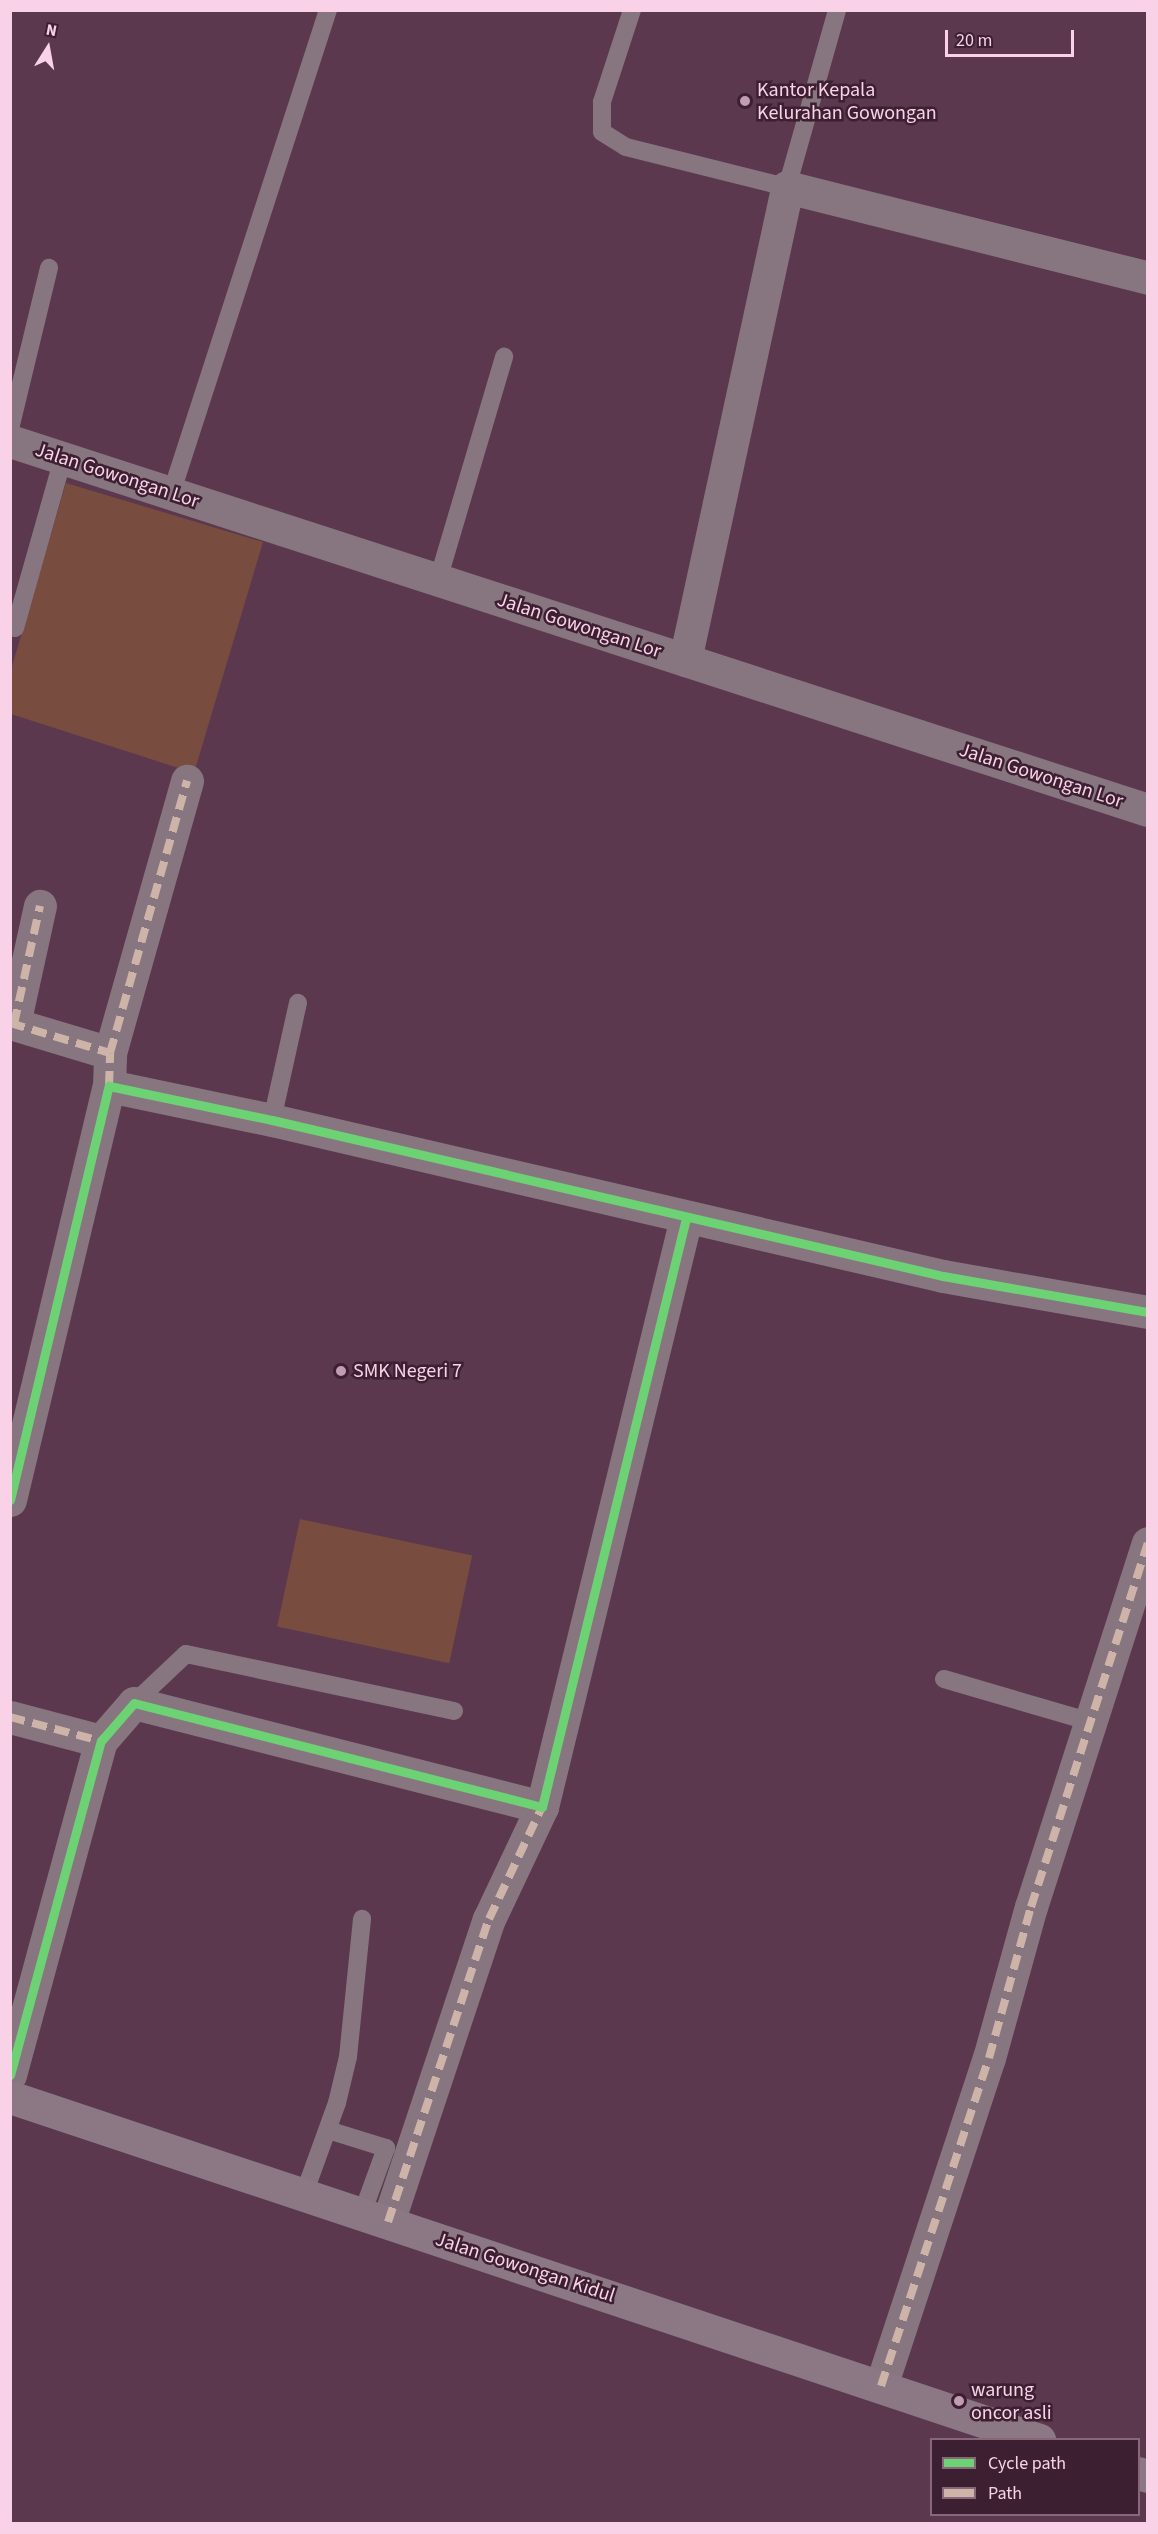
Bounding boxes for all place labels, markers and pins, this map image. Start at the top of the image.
place label: Kantor Kepala Kelurahan Gowongan [757,78,937,125]
marker: Kantor Kepala Kelurahan Gowongan [738,94,752,108]
place label: SMK Negeri 7 [353,1359,462,1383]
marker: SMK Negeri 7 [334,1364,348,1378]
place label: warung oncor asli [971,2378,1052,2425]
marker: warung oncor asli [952,2394,966,2408]

